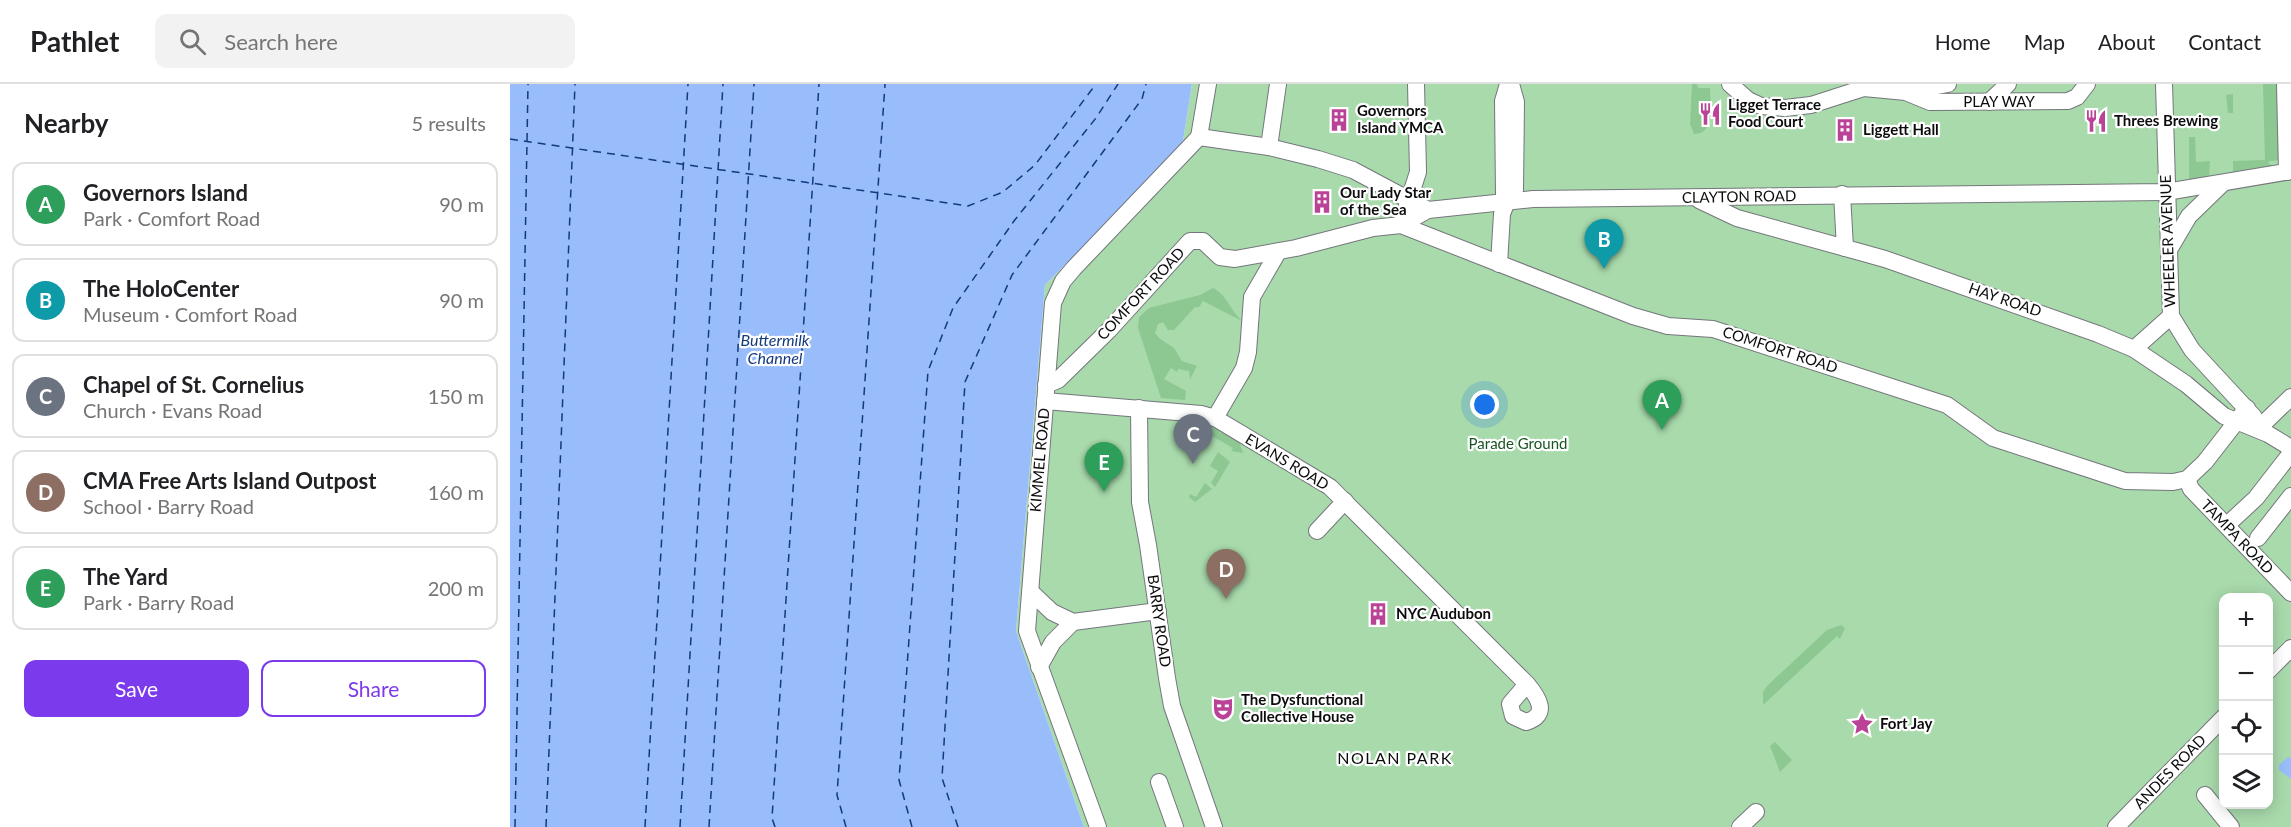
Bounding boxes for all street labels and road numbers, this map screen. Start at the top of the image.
street label: PLAY WAY [1963,92,2035,110]
street label: WHEELER AVENUE [2156,174,2178,308]
street label: CLAYTON ROAD [1682,186,1796,206]
street label: COMFORT ROAD [1093,243,1188,343]
street label: HAY ROAD [1967,278,2044,320]
street label: COMFORT ROAD [1720,322,1840,376]
street label: KIMMEL ROAD [1025,407,1053,513]
street label: EVANS ROAD [1243,429,1333,493]
street label: TAMPA ROAD [2198,495,2278,577]
street label: BARRY ROAD [1145,573,1175,668]
street label: ANDES ROAD [2129,730,2209,812]

